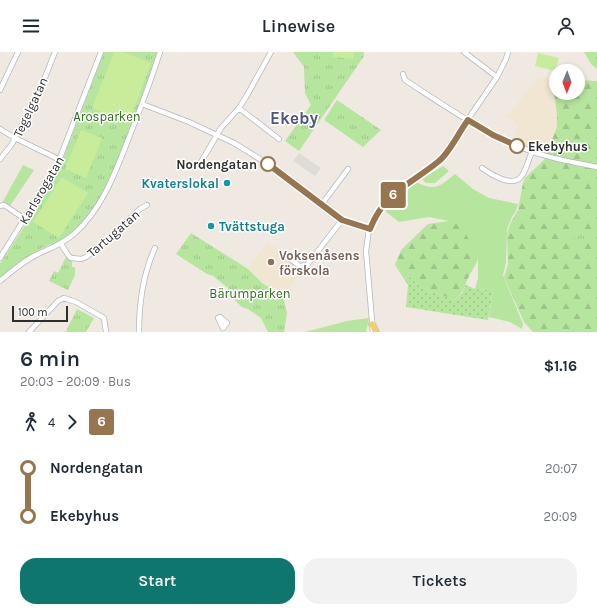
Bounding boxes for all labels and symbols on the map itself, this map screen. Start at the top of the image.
north arrow [549,64,585,100]
street label: Tegelgatan [10,75,51,139]
district label: Ekeby [270,108,318,128]
park label: Arosparken [73,109,141,124]
marker: Ekebyhus [509,138,525,154]
place label: Ekebyhus [528,139,588,154]
street label: Karlsrogatan [16,153,67,227]
marker: Nordengatan [260,156,276,172]
place label: Nordengatan [176,157,257,172]
place label: Kvaterslokal [142,176,219,191]
marker: Kvaterslokal [222,178,232,188]
line badge: 6 [380,182,406,208]
street label: Tartugatan [84,207,143,260]
place label: Tvättstuga [219,219,285,234]
marker: Tvättstuga [206,221,216,231]
place label: Voksenåsens förskola [279,248,360,278]
marker: Voksenåsens förskola [266,257,276,267]
park label: Bärumparken [209,286,291,301]
scale bar [12,304,68,323]

